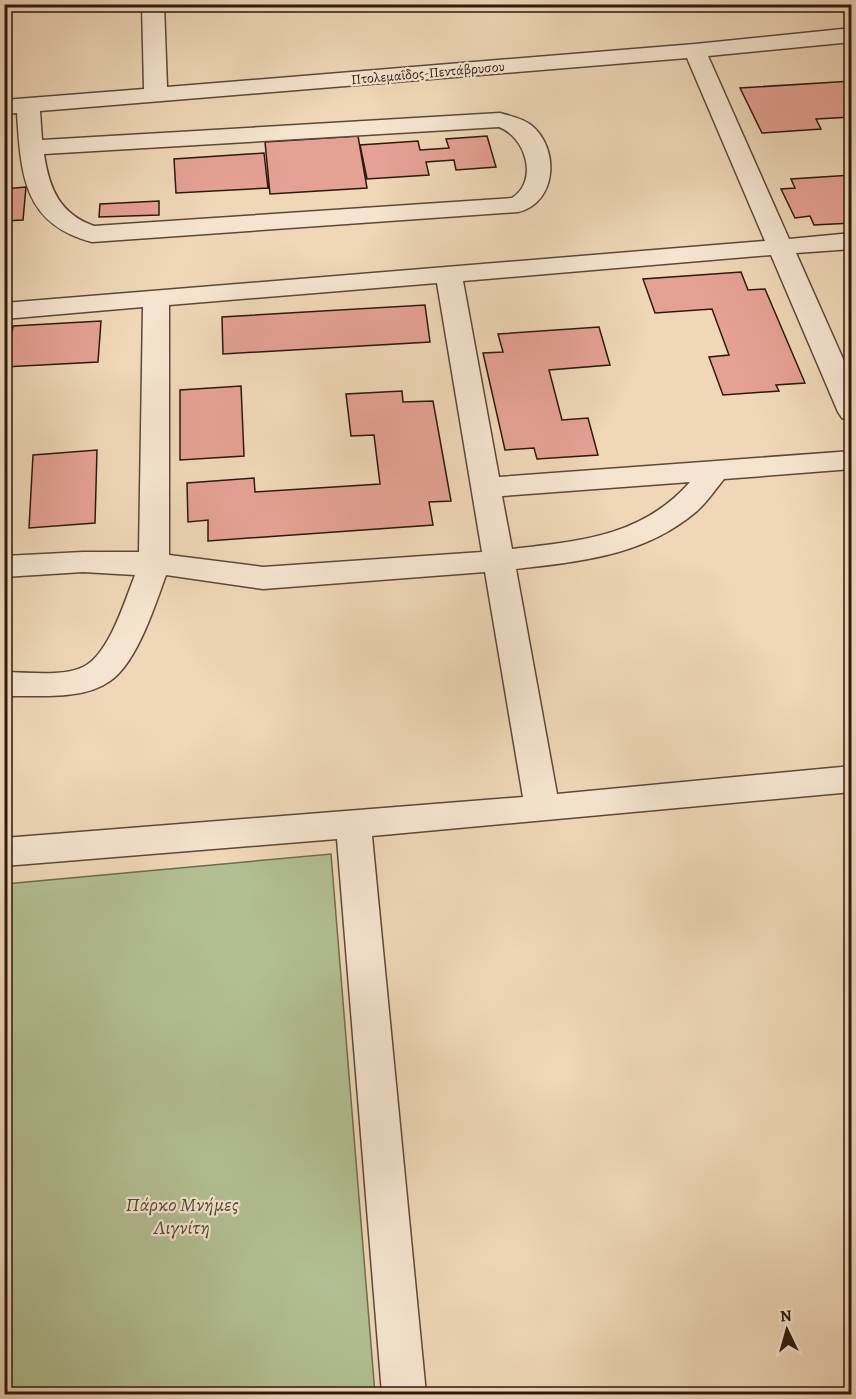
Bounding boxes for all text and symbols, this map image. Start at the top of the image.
street label: Πτολεμαΐδος-Πεντάβρυσου [350,57,506,89]
park label: Πάρκο Μνήμες Λιγνίτη [126,1191,239,1241]
north arrow [757,1300,817,1360]
text: N [779,1305,793,1328]

